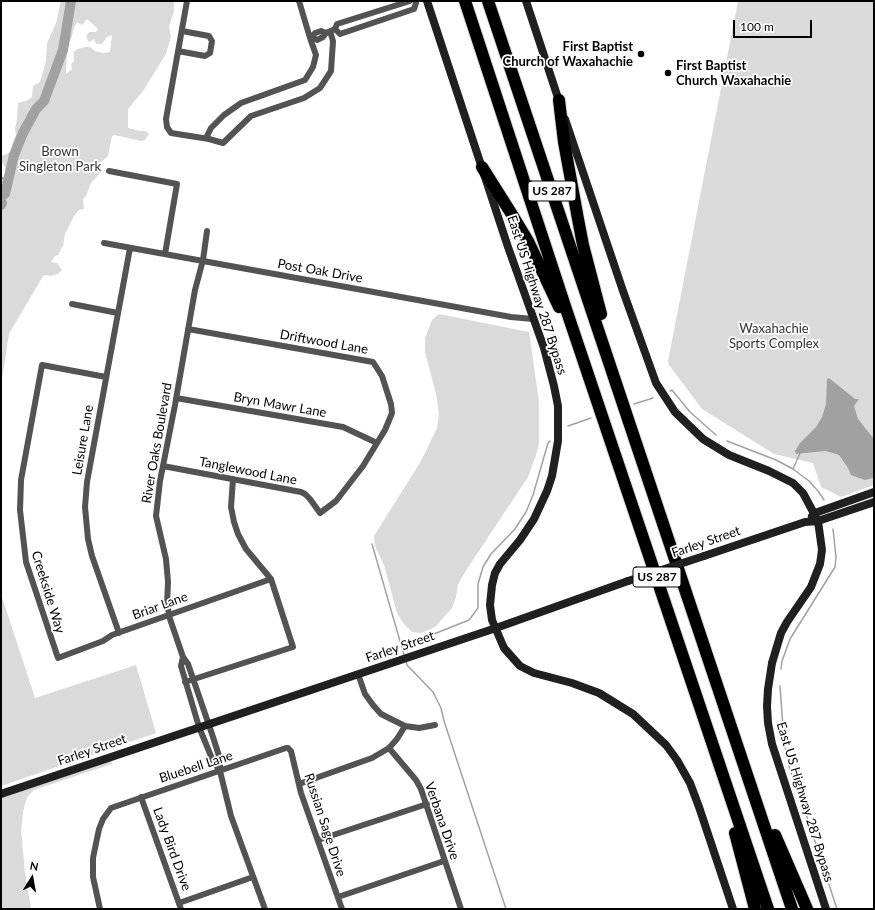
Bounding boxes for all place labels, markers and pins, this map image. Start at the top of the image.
place label: First Baptist Church of Waxahachie [503,39,633,70]
marker: First Baptist Church of Waxahachie [636,49,646,59]
place label: First Baptist Church Waxahachie [676,58,791,89]
marker: First Baptist Church Waxahachie [663,68,673,78]

